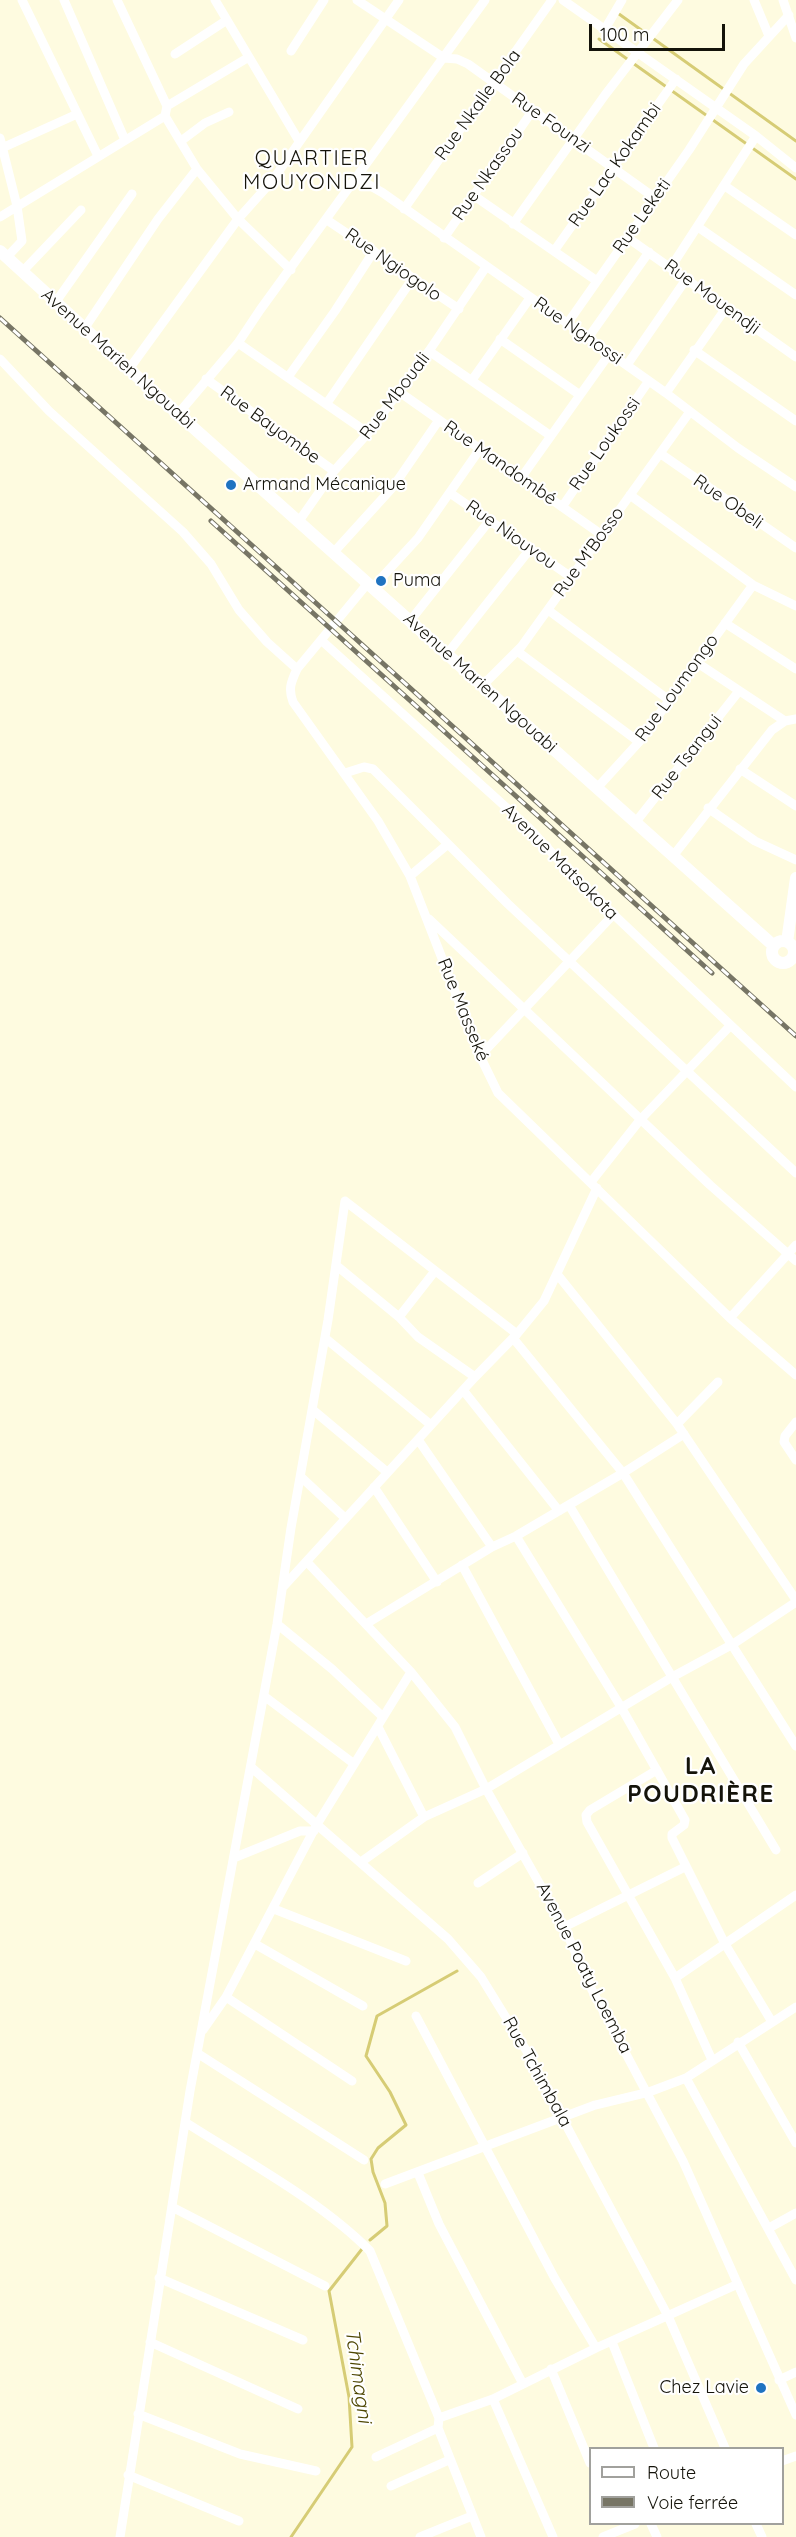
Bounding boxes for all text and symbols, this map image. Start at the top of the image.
scale bar [592,12,728,50]
text: 100 m [600,23,649,46]
street label: Rue Nkalle Bola [431,45,525,165]
street label: Rue Founzi [507,88,595,158]
street label: Rue Lac Kokambi [564,99,666,231]
street label: Rue Nkassou [448,123,528,225]
district label: QUARTIER MOUYONDZI [243,146,381,196]
street label: Rue Leketi [608,174,676,258]
street label: Rue Ngiogolo [341,224,445,306]
street label: Rue Mouendji [660,255,764,339]
street label: Avenue Marien Ngouabi [37,284,199,434]
street label: Rue Ngnossi [529,292,627,370]
street label: Rue Mbouali [355,348,435,444]
street label: Rue Bayombe [216,381,324,469]
street label: Rue Loukossi [565,393,645,495]
street label: Rue Mandombé [439,416,561,510]
street label: Rue Obeli [689,470,767,534]
place label: Armand Mécanique [243,474,406,496]
marker: Armand Mécanique [224,478,238,492]
street label: Rue Niouvou [461,496,561,574]
street label: Rue M'Bosso [549,503,629,601]
place label: Puma [393,570,441,592]
marker: Puma [374,574,388,588]
street label: Avenue Marien Ngouabi [399,608,561,758]
street label: Rue Loumongo [631,630,723,746]
street label: Rue Tsangui [647,711,727,803]
street label: Avenue Matsokota [498,800,622,924]
street label: Rue Masseké [432,955,494,1065]
district label: LA POUDRIÈRE [627,1753,775,1809]
street label: Avenue Poaty Loemba [531,1879,637,2057]
street label: Rue Tchimbala [498,2013,576,2131]
water label: Tchimagni [340,2328,376,2424]
place label: Chez Lavie [660,2377,749,2399]
marker: Chez Lavie [754,2381,768,2395]
legend [589,2447,784,2525]
text: Route [647,2461,696,2484]
text: Voie ferrée [647,2491,738,2514]

